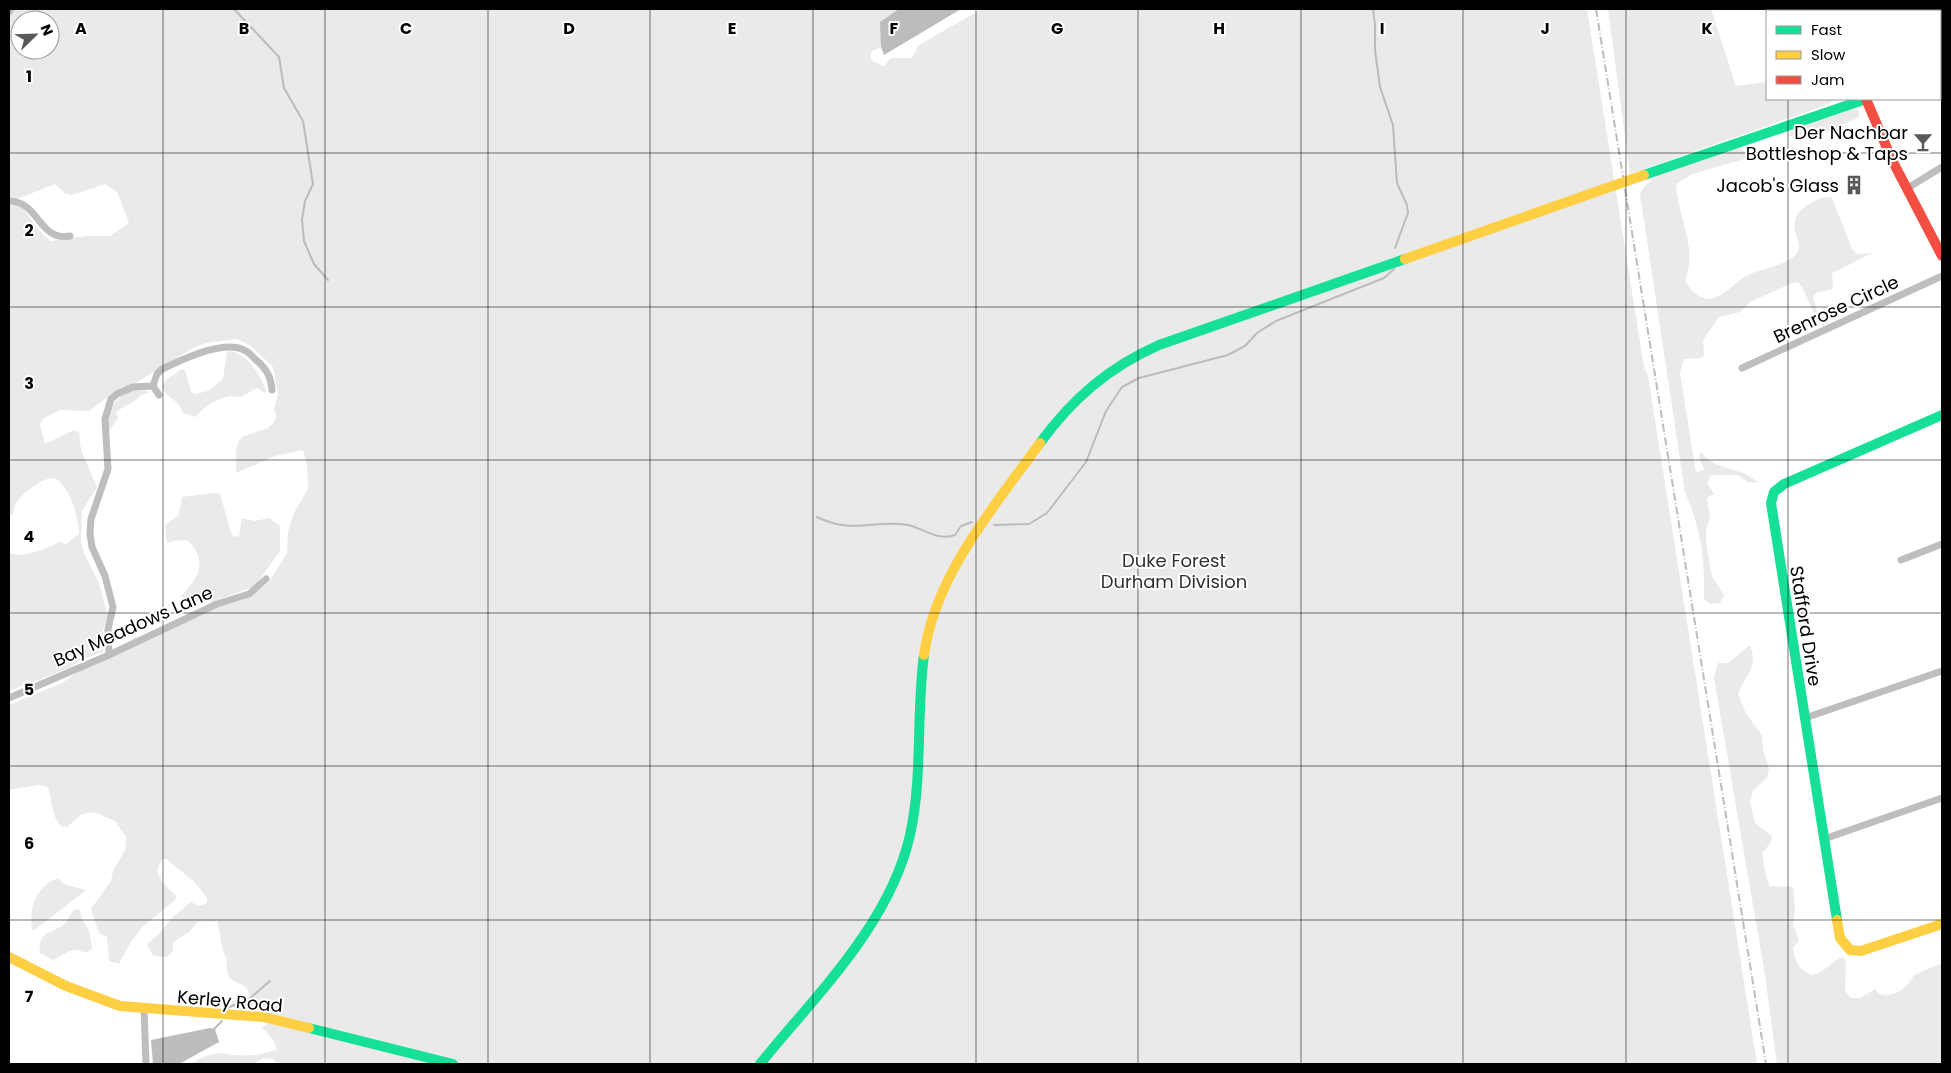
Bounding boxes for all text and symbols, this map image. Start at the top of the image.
north arrow [10,10,60,60]
legend [1766,10,1941,100]
text: A [75,17,87,40]
text: B [239,17,249,40]
text: C [400,17,412,40]
text: D [563,17,575,40]
text: E [728,17,736,40]
text: F [890,17,899,40]
text: G [1051,17,1063,40]
text: H [1213,17,1225,40]
text: I [1380,17,1384,40]
text: J [1540,17,1550,40]
text: K [1701,17,1713,40]
text: Fast [1811,19,1842,40]
text: N [36,21,58,39]
text: Slow [1811,44,1846,65]
text: 1 [26,65,32,88]
text: Jam [1811,69,1845,90]
place label: Der Nachbar Bottleshop & Taps [1746,120,1908,166]
bar icon: Der Nachbar Bottleshop & Taps [1912,131,1934,153]
place label: Jacob's Glass [1716,173,1839,198]
building icon: Jacob's Glass [1843,174,1865,196]
text: 2 [24,219,34,242]
street label: Brenrose Circle [1769,269,1903,349]
text: 3 [24,372,34,395]
text: 4 [24,525,35,548]
park label: Duke Forest Durham Division [1101,548,1247,594]
street label: Stafford Drive [1784,564,1828,688]
street label: Bay Meadows Lane [49,580,217,672]
text: 5 [24,678,34,701]
text: 6 [24,832,34,855]
street label: Kerley Road [176,984,284,1018]
text: 7 [25,985,34,1008]

